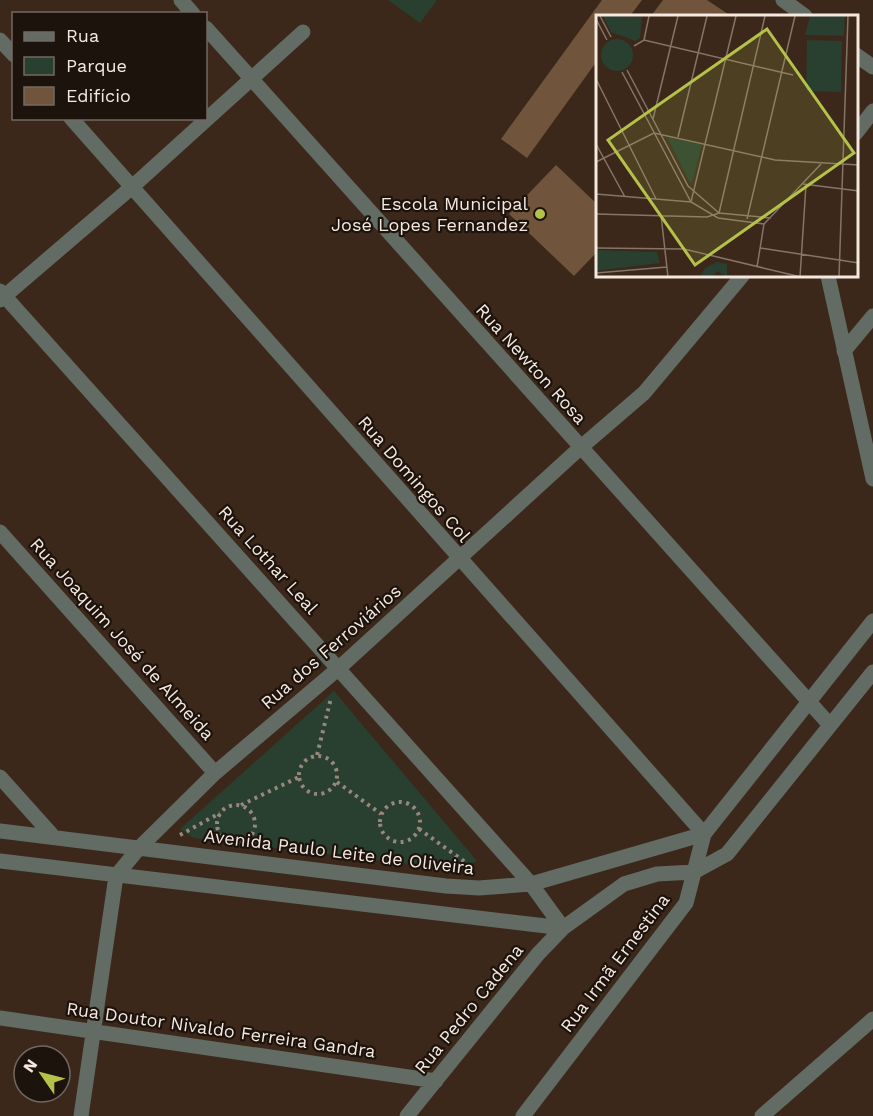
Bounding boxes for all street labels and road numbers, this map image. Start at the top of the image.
street label: Rua Newton Rosa [472,299,591,428]
street label: Rua Domingos Col [354,411,475,546]
street label: Rua Lothar Leal [214,501,323,618]
street label: Rua Joaquim José de Almeida [26,533,219,744]
street label: Rua dos Ferroviários [256,580,405,713]
street label: Avenida Paulo Leite de Oliveira [203,825,475,878]
street label: Rua Irmã Ernestina [556,889,674,1036]
street label: Rua Pedro Cadena [410,940,527,1078]
street label: Rua Doutor Nivaldo Ferreira Gandra [65,997,377,1062]

